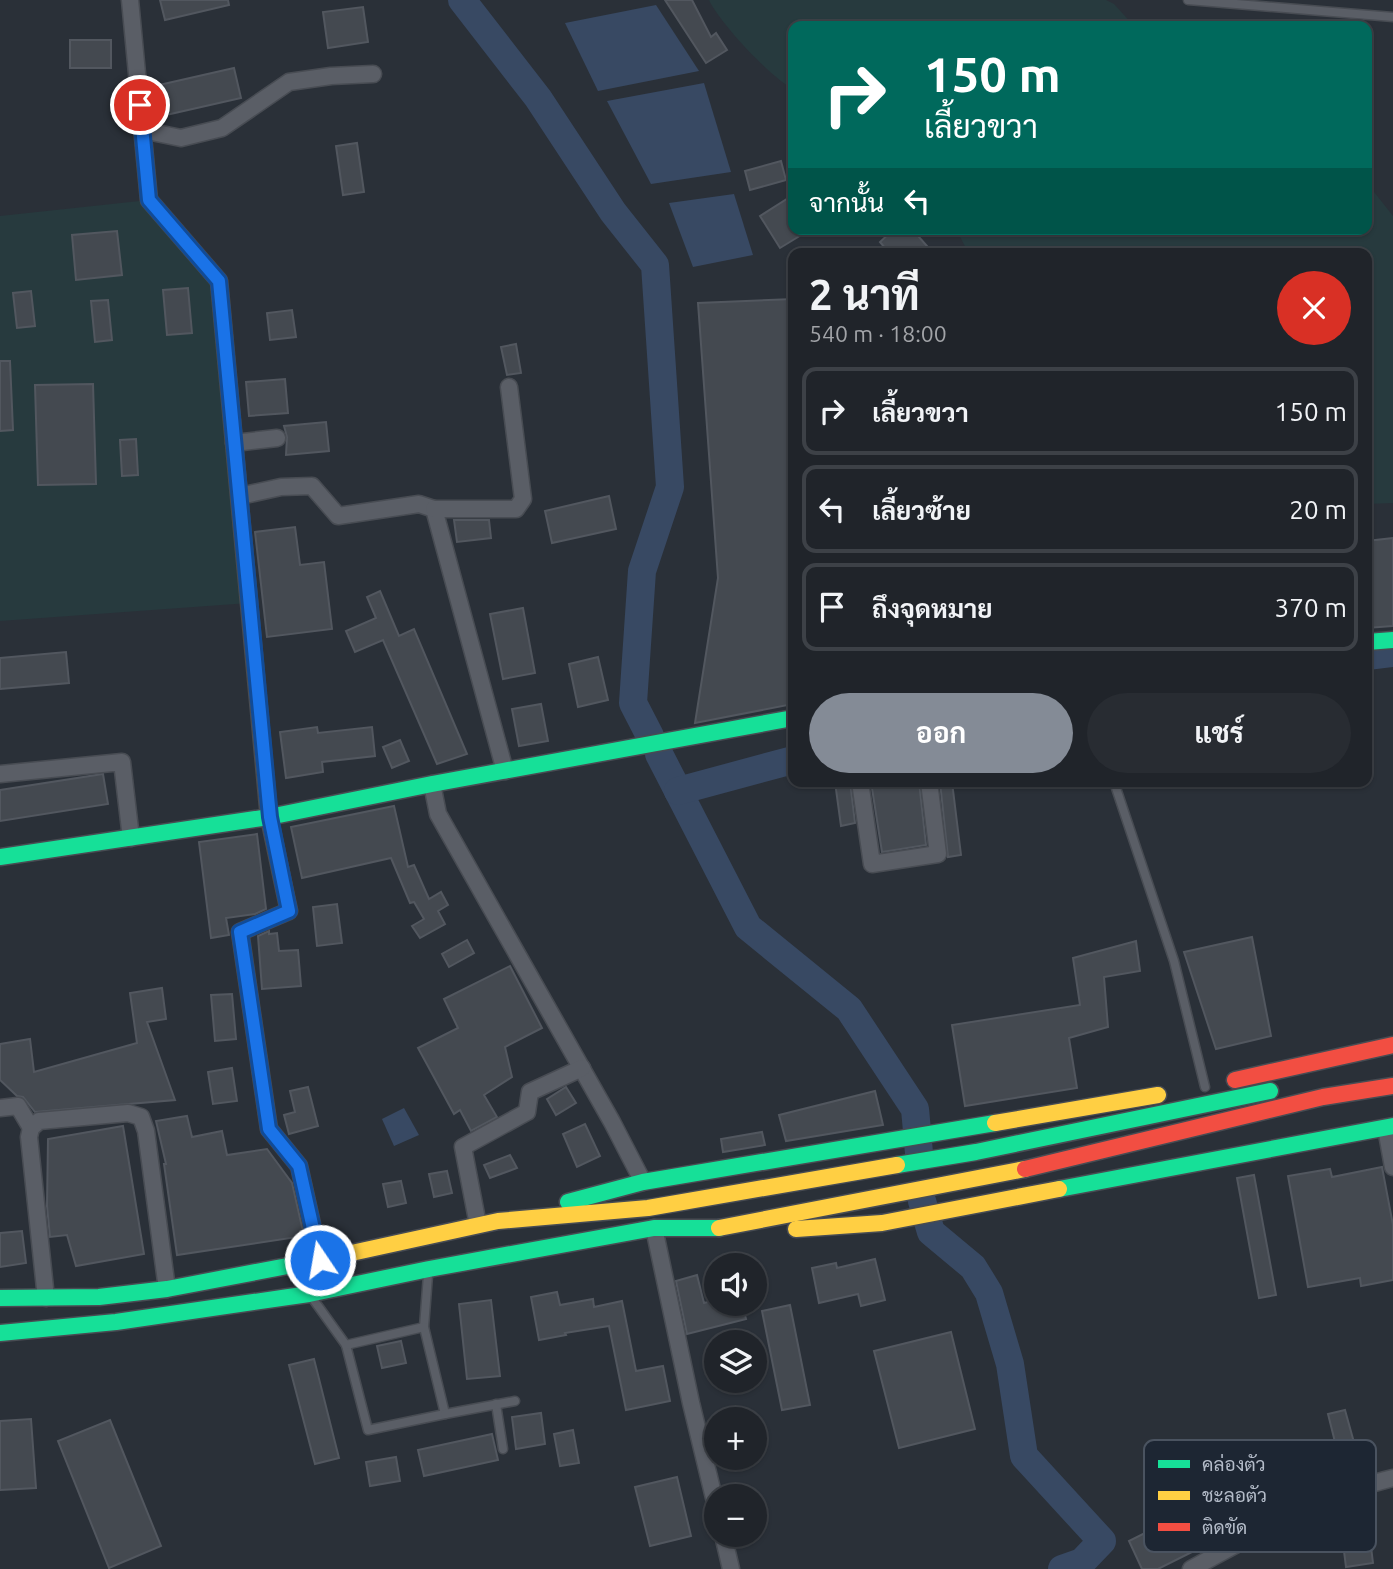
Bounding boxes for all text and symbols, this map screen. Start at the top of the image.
text: 150 m [924,46,1061,101]
icon: right [809,49,900,140]
pin [110,75,170,135]
icon: arrive [121,86,159,124]
text: เลี้ยวขวา [924,108,1038,144]
icon: left [898,182,936,220]
text: จากนั้น [809,188,884,217]
text: 2 นาที [809,271,920,318]
button: close [1277,271,1351,345]
text: 540 m · 18:00 [809,321,947,346]
icon: right [813,392,851,430]
text: 150 m [1275,397,1347,426]
text: เลี้ยวขวา [872,398,969,427]
icon: left [813,490,851,528]
text: 20 m [1289,495,1347,524]
text: เลี้ยวซ้าย [872,496,971,525]
icon: arrive [813,588,851,626]
text: 370 m [1275,593,1347,622]
text: ถึงจุดหมาย [872,594,993,623]
button: ออก [809,693,1073,773]
button: แชร์ [1087,693,1351,773]
position arrow [283,1223,357,1297]
map controls [704,1253,767,1547]
button: sound [704,1253,767,1316]
button: layers [704,1330,767,1393]
button: + [704,1407,767,1470]
legend [1144,1440,1376,1552]
text: คล่องตัว [1202,1453,1266,1475]
button: − [704,1484,767,1547]
text: ชะลอตัว [1202,1484,1267,1506]
text: ติดขัด [1202,1516,1247,1538]

